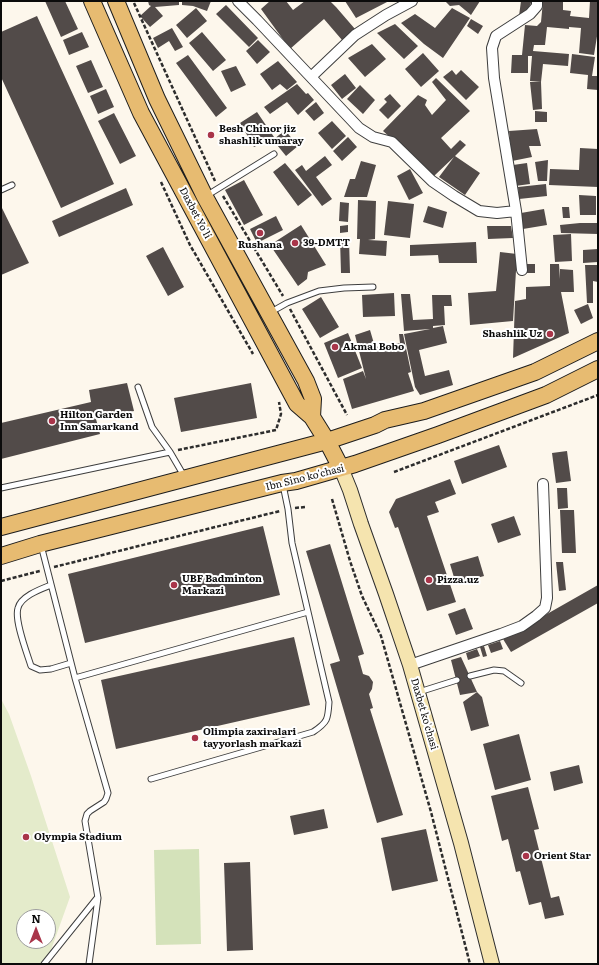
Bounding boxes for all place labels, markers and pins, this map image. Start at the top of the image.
place label: Besh Chinor jiz shashlik umaray [219,123,304,146]
marker: Besh Chinor jiz shashlik umaray [206,130,216,140]
marker: Rushana [255,228,265,238]
place label: 39-DMTT [303,237,350,249]
marker: 39-DMTT [290,238,300,248]
place label: Rushana [238,239,282,251]
place label: Shashlik Uz [482,328,542,340]
marker: Shashlik Uz [545,329,555,339]
place label: Akmal Bobo [343,341,404,353]
marker: Akmal Bobo [330,342,340,352]
place label: Hilton Garden Inn Samarkand [60,409,138,432]
marker: Hilton Garden Inn Samarkand [47,416,57,426]
place label: UBF Badminton Markazi [182,573,262,596]
place label: Pizza.uz [437,574,479,586]
marker: Pizza.uz [424,575,434,585]
marker: UBF Badminton Markazi [169,580,179,590]
place label: Olimpia zaxiralari tayyorlash markazi [203,726,302,750]
marker: Olimpia zaxiralari tayyorlash markazi [190,733,200,743]
place label: Olympia Stadium [34,831,122,843]
marker: Olympia Stadium [21,832,31,842]
place label: Orient Star [534,850,591,862]
marker: Orient Star [521,851,531,861]

